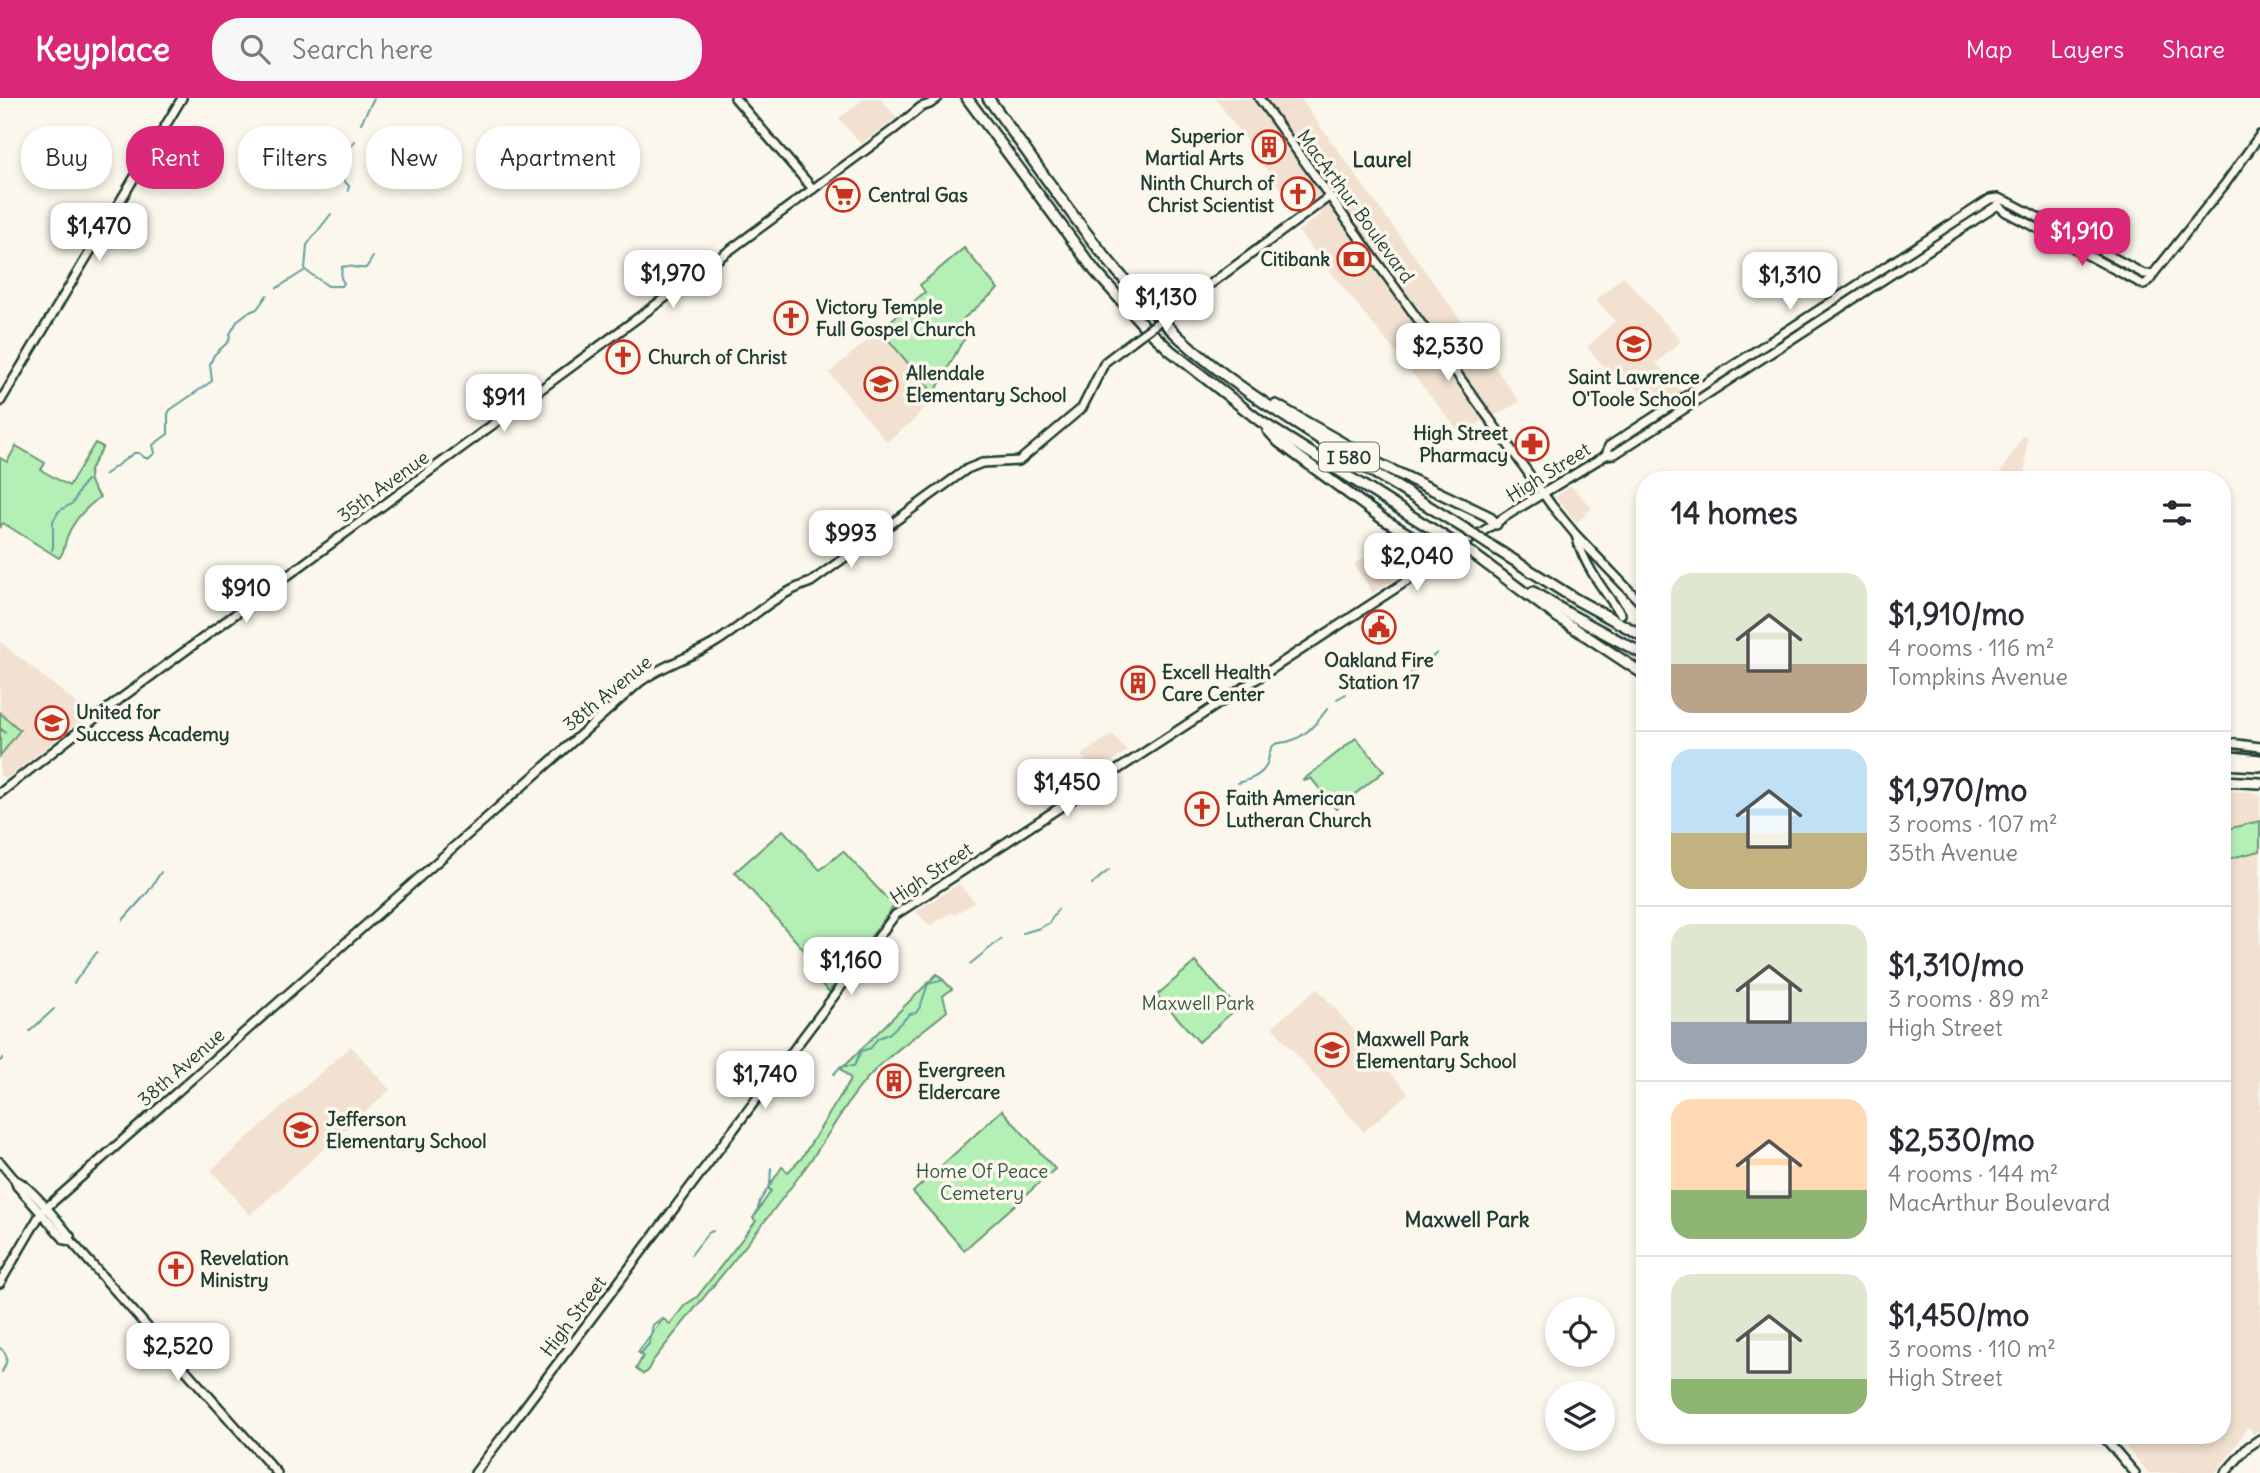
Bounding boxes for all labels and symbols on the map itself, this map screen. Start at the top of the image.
place label: Superior Martial Arts [1145,124,1244,170]
street label: MacArthur Boulevard [1292,125,1420,287]
building icon: Superior Martial Arts [1250,128,1288,166]
district label: Laurel [1352,146,1412,173]
place label: Ninth Church of Christ Scientist [1140,171,1275,217]
church icon: Ninth Church of Christ Scientist [1279,175,1317,213]
supermarket icon: Central Gas [824,176,862,214]
place label: Central Gas [868,183,968,207]
pin: $1,470 [42,204,156,263]
pin: $1,910 [2025,208,2139,268]
bank icon: Citibank [1335,240,1373,278]
place label: Citibank [1261,247,1330,271]
pin: $1,970 [616,250,730,310]
pin: $1,310 [1733,252,1847,312]
pin: $1,130 [1109,274,1223,334]
place label: Victory Temple Full Gospel Church [816,295,976,341]
church icon: Victory Temple Full Gospel Church [772,299,810,337]
pin: $2,530 [1391,324,1505,383]
school or university icon: Saint Lawrence O'Toole School [1615,325,1653,363]
church icon: Church of Christ [604,338,642,376]
place label: Church of Christ [648,345,788,369]
place label: Allendale Elementary School [906,361,1067,407]
school or university icon: Allendale Elementary School [862,365,900,403]
place label: Saint Lawrence O'Toole School [1568,365,1700,411]
pin: $911 [463,374,545,434]
place label: High Street Pharmacy [1413,421,1509,467]
pharmacy icon: High Street Pharmacy [1513,425,1551,463]
street label: High Street [1501,437,1595,507]
road number: I 580 [1319,442,1379,472]
street label: 35th Avenue [333,445,433,527]
pin: $993 [810,510,892,570]
pin: $2,040 [1360,533,1474,593]
pin: $910 [205,566,287,625]
public building icon: Oakland Fire Station 17 [1360,608,1398,646]
place label: Oakland Fire Station 17 [1324,648,1434,694]
street label: 38th Avenue [558,650,656,736]
place label: Excell Health Care Center [1162,660,1271,706]
building icon: Excell Health Care Center [1119,664,1157,702]
place label: United for Success Academy [76,700,230,746]
school or university icon: United for Success Academy [33,704,71,742]
pin: $1,450 [1010,760,1124,819]
place label: Faith American Lutheran Church [1226,786,1371,832]
church icon: Faith American Lutheran Church [1183,790,1221,828]
street label: High Street [885,837,977,909]
pin: $1,160 [794,937,908,997]
park label: Maxwell Park [1142,991,1255,1015]
street label: 38th Avenue [133,1023,229,1111]
place label: Maxwell Park Elementary School [1356,1027,1517,1073]
school or university icon: Maxwell Park Elementary School [1313,1031,1351,1069]
pin: $1,740 [708,1052,822,1111]
place label: Evergreen Eldercare [918,1058,1005,1104]
building icon: Evergreen Eldercare [875,1062,913,1100]
place label: Jefferson Elementary School [326,1107,487,1153]
school or university icon: Jefferson Elementary School [282,1111,320,1149]
park label: Home Of Peace Cemetery [916,1159,1048,1205]
district label: Maxwell Park [1405,1206,1530,1233]
place label: Revelation Ministry [200,1246,289,1292]
church icon: Revelation Ministry [157,1250,195,1288]
street label: High Street [535,1271,611,1361]
pin: $2,520 [121,1324,235,1383]

